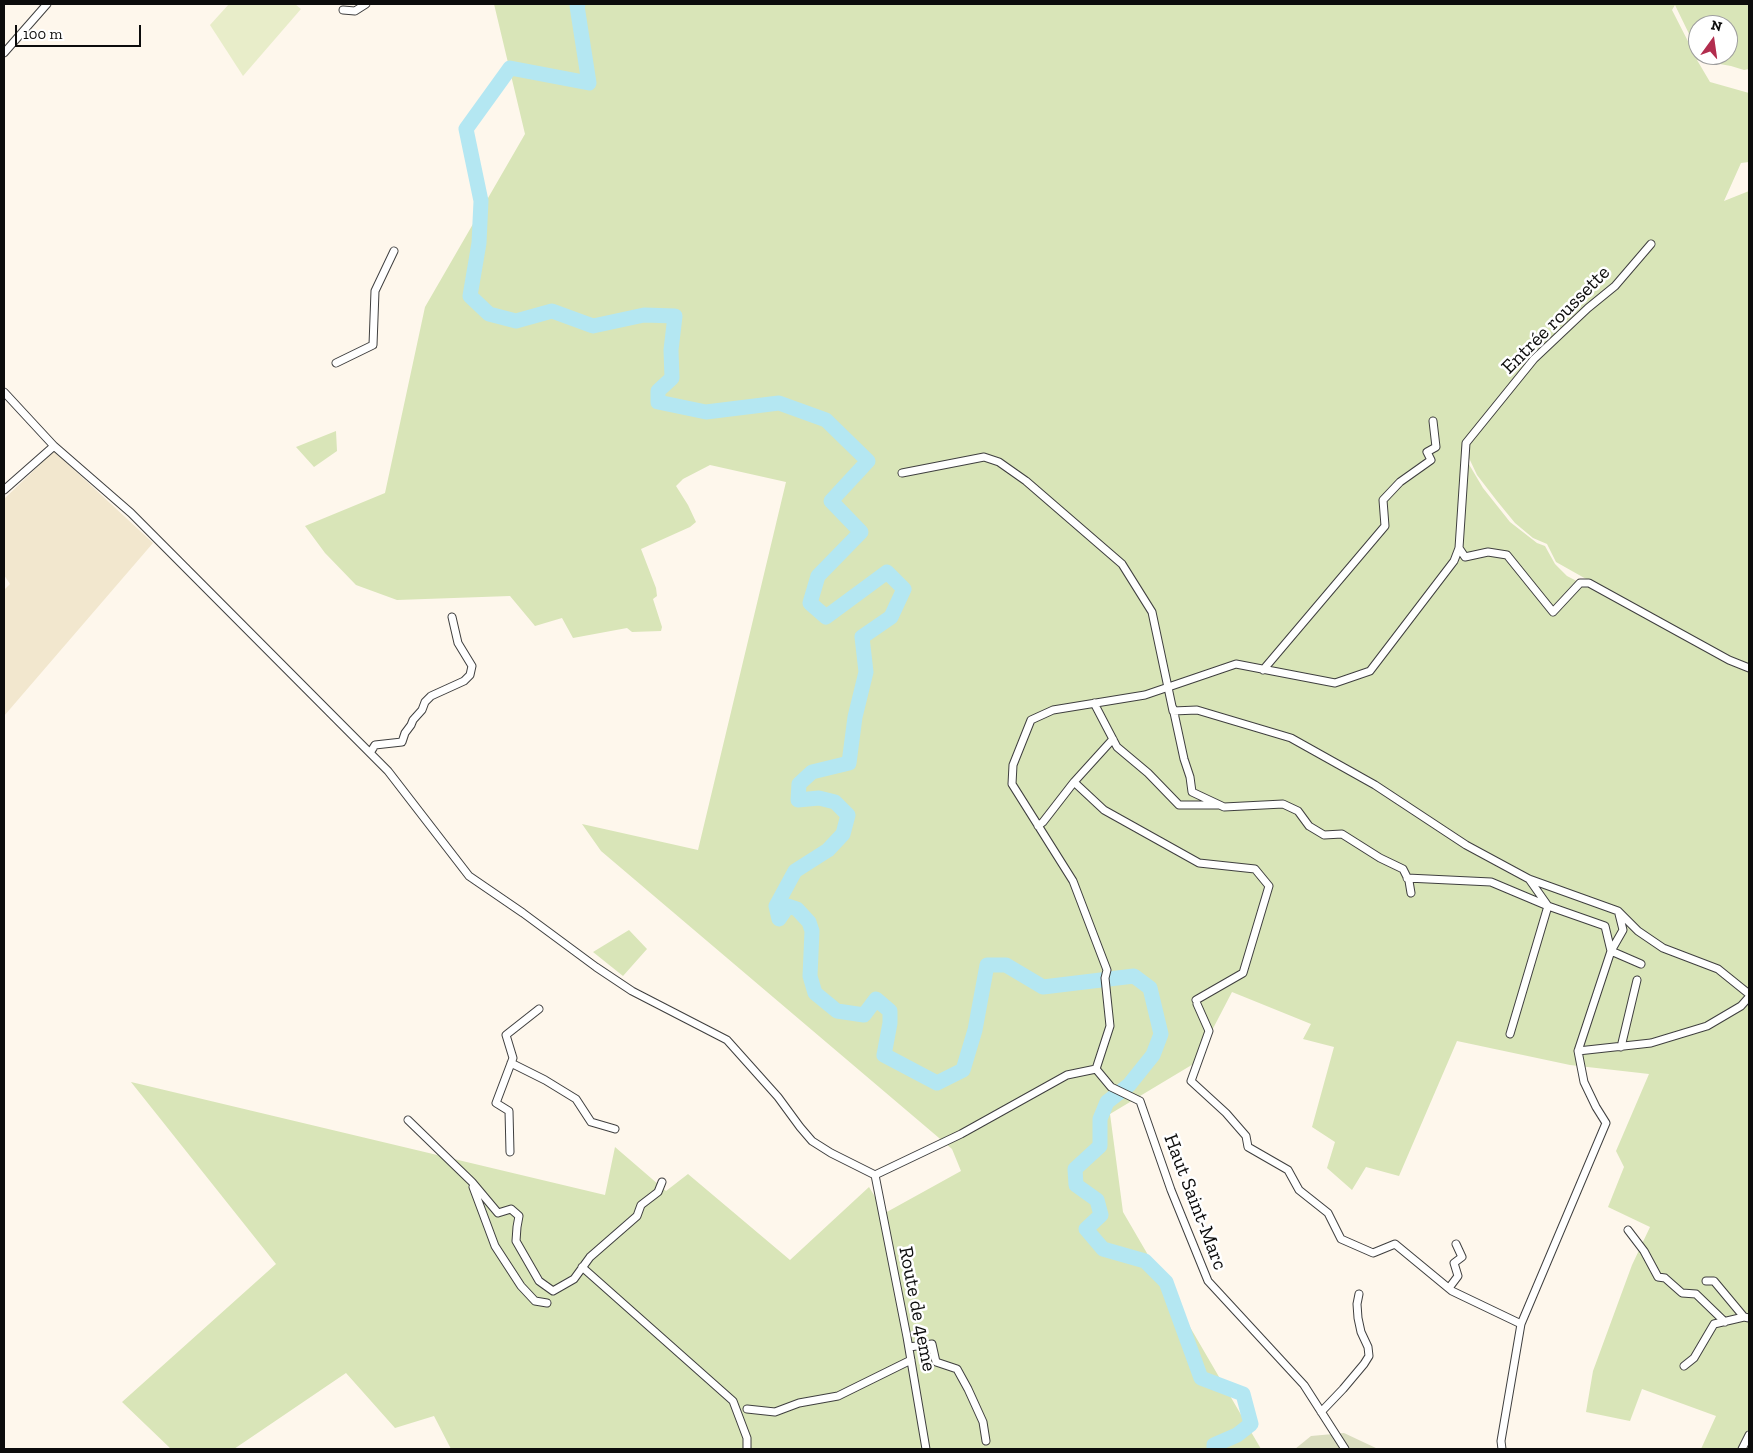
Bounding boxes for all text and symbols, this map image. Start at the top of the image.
scale bar [18,15,144,47]
north arrow [1688,15,1738,65]
text: N [1709,16,1724,35]
text: 100 m [23,25,62,43]
street label: Entrée roussette [1497,261,1615,379]
street label: Haut Saint-Marc [1158,1131,1232,1273]
street label: Route de 4eme [893,1245,941,1373]

